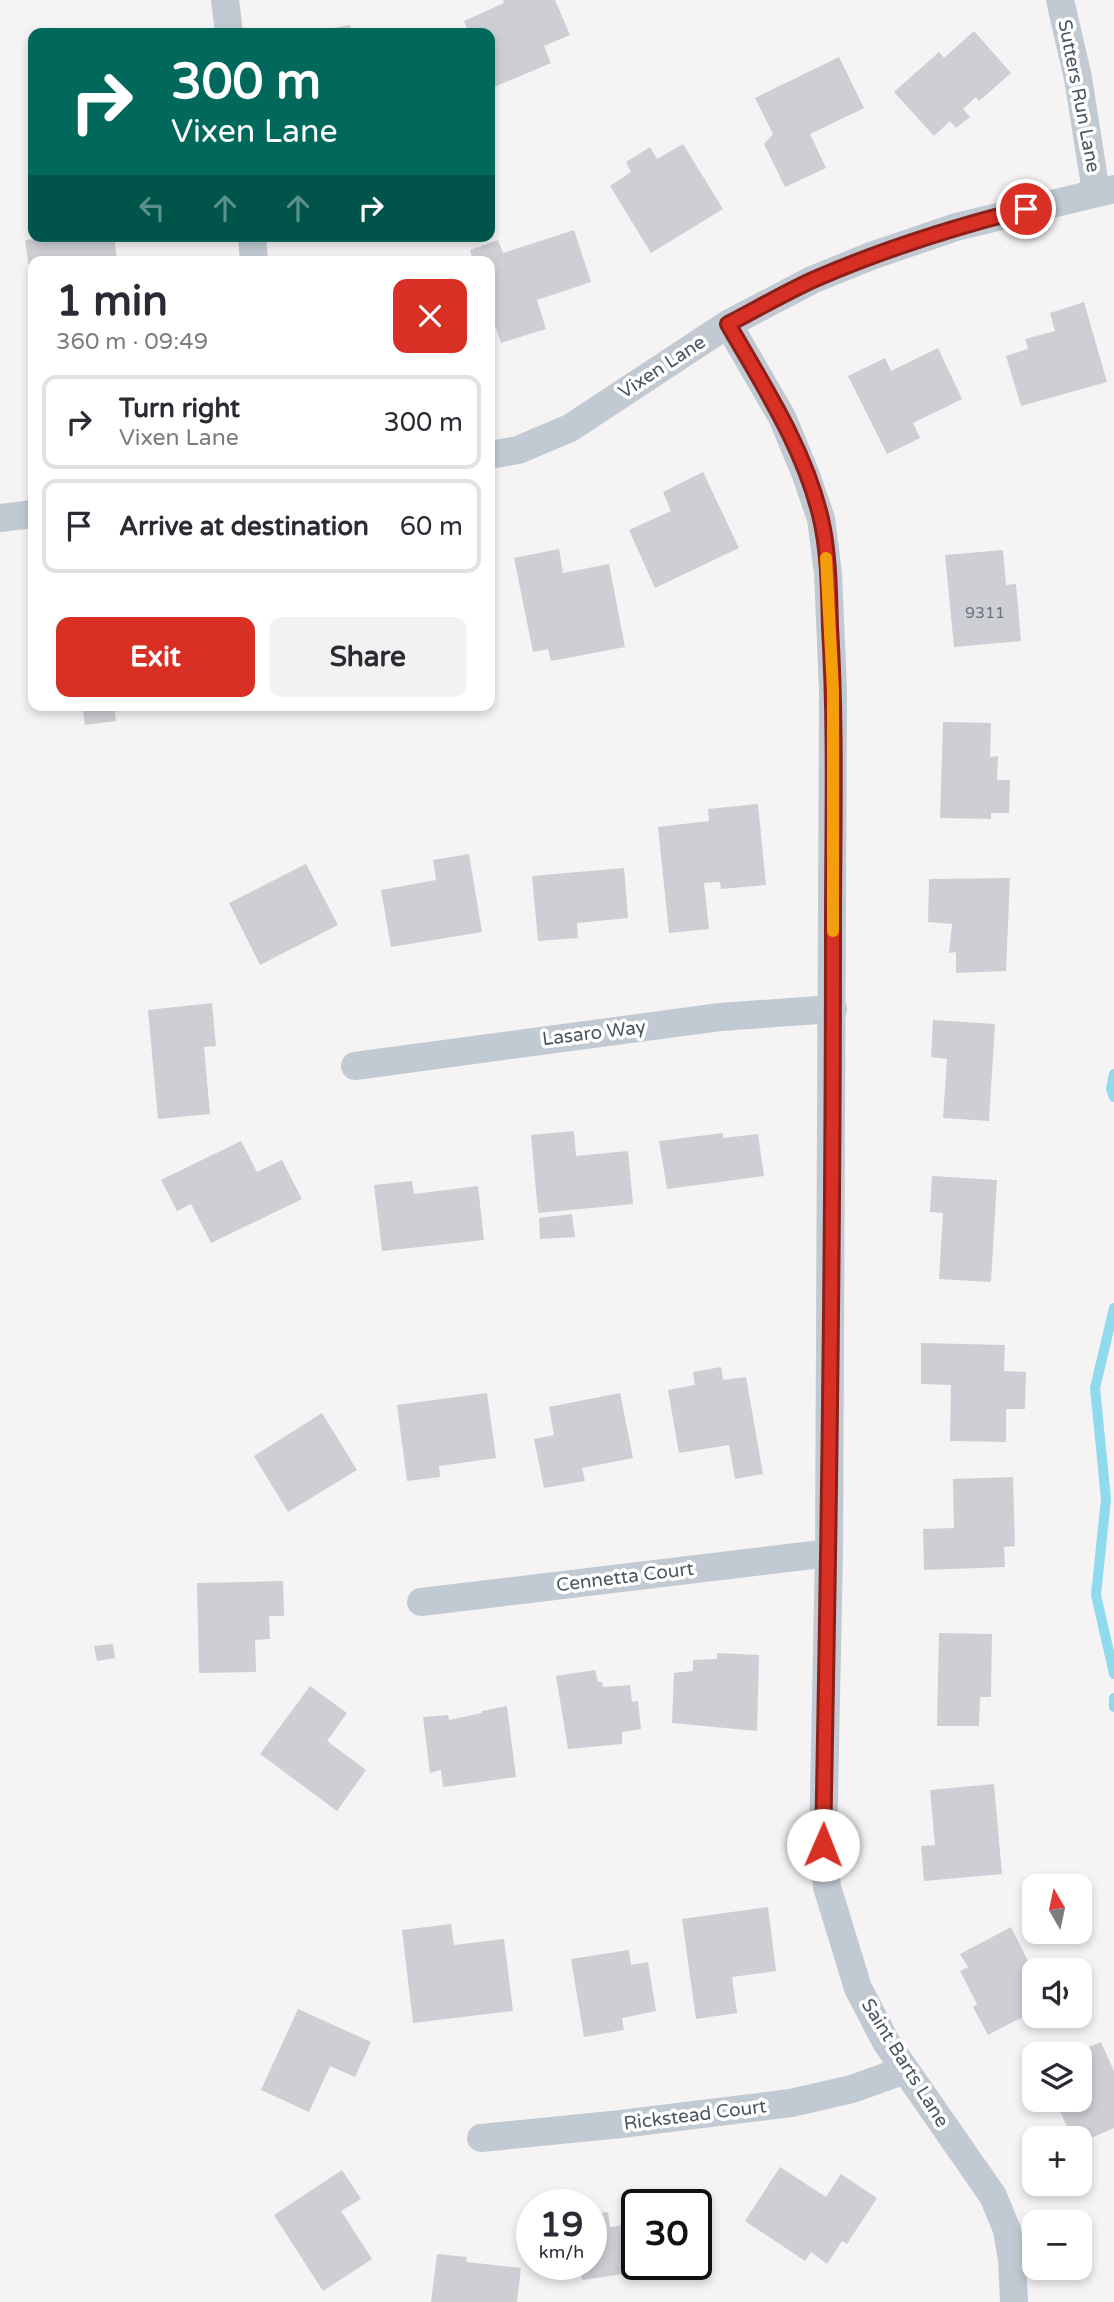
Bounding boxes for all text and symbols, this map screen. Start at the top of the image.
street label: Sutters Run Lane [1053,18,1105,174]
text: 300 m [171,53,321,112]
icon: right [56,56,147,147]
text: Vixen Lane [171,113,338,151]
pin [996,179,1056,239]
icon: left [133,189,171,227]
icon: ahead [206,189,244,227]
icon: ahead [279,189,317,227]
icon: right [352,189,390,227]
icon: arrive [1007,190,1045,228]
text: 1 min [56,276,168,327]
button: close [393,279,467,353]
text: 360 m · 09:49 [56,328,208,356]
street label: Vixen Lane [615,331,709,403]
text: Turn right [119,393,240,424]
icon: right [60,403,98,441]
text: 300 m [383,407,463,438]
text: Vixen Lane [119,424,239,452]
icon: arrive [60,507,98,545]
text: Arrive at destination [119,511,369,542]
text: 60 m [400,511,463,542]
house number: 9311 [965,603,1005,623]
button: Exit [56,617,255,697]
button: Share [269,617,467,697]
street label: Lasaro Way [541,1016,647,1050]
street label: Cennetta Court [555,1558,695,1596]
position arrow [786,1808,860,1882]
north arrow [1022,1874,1092,1944]
map controls [1022,1874,1092,2280]
button: sound [1022,1958,1092,2028]
street label: Saint Barts Lane [857,1995,953,2131]
button: layers [1022,2042,1092,2112]
street label: Rickstead Court [622,2095,768,2135]
button: + [1022,2126,1092,2196]
speed limit sign: 30 [621,2189,712,2280]
text: 19 [540,2204,583,2246]
button: − [1022,2210,1092,2280]
text: km/h [539,2241,584,2263]

